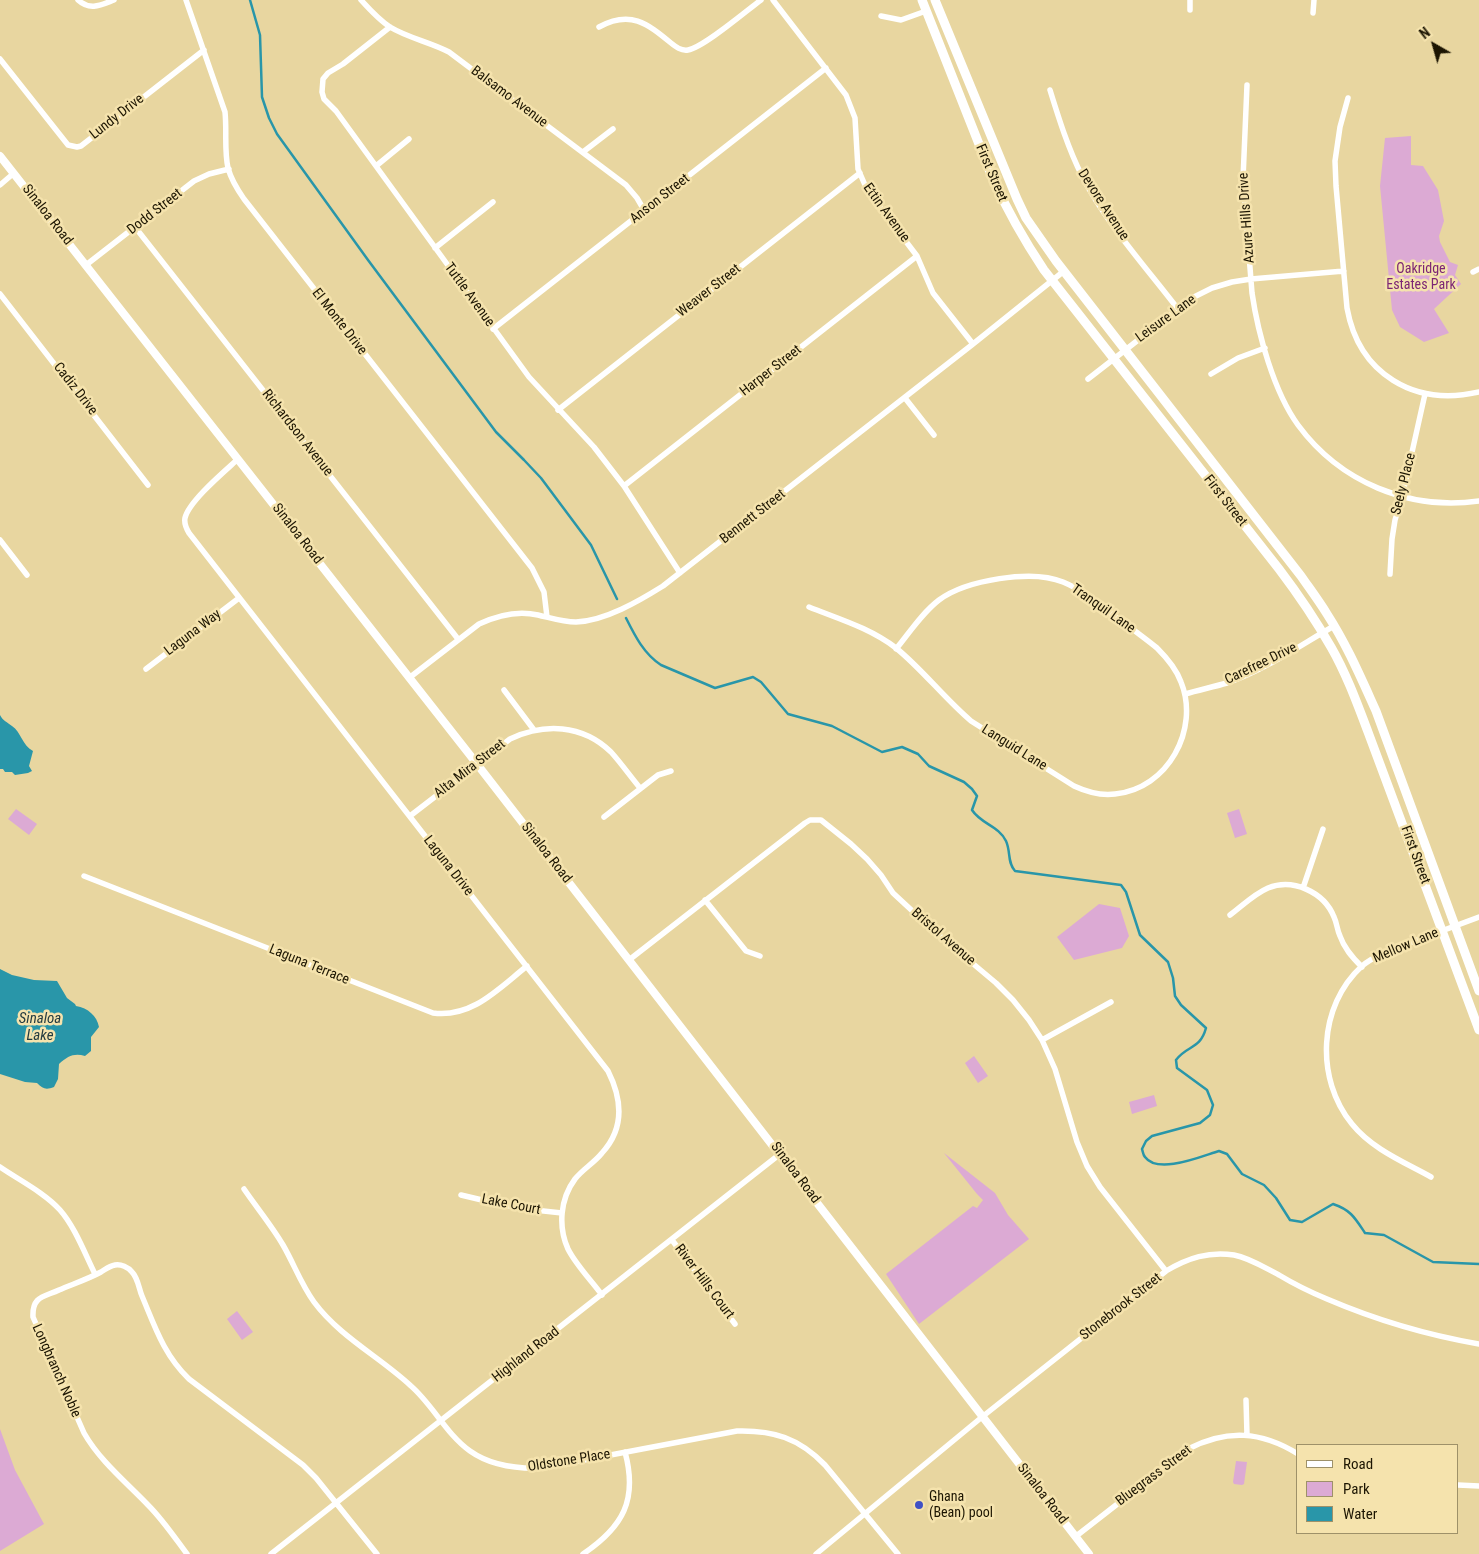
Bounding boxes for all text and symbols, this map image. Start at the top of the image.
north arrow [1409,20,1459,70]
text: N [1416,24,1433,42]
street label: Balsamo Avenue [467,63,551,131]
street label: Lundy Drive [87,91,147,143]
street label: First Street [971,142,1011,204]
street label: Devore Avenue [1074,166,1132,244]
street label: Anson Street [627,171,693,227]
street label: Azure Hills Drive [1235,172,1259,264]
street label: Ettin Avenue [859,180,913,246]
street label: Sinaloa Road [18,181,76,249]
street label: Dodd Street [124,185,186,239]
street label: Tuttle Avenue [440,260,498,330]
street label: Weaver Street [674,261,744,321]
park label: Oakridge Estates Park [1386,261,1456,294]
street label: El Monte Drive [308,285,370,359]
street label: Leisure Lane [1133,292,1199,346]
street label: Harper Street [737,342,805,400]
street label: Cadiz Drive [49,359,101,419]
street label: Richardson Avenue [258,386,336,480]
street label: Seely Place [1388,451,1420,517]
street label: First Street [1200,472,1250,530]
street label: Bennett Street [717,486,789,548]
street label: Sinaloa Road [268,500,326,568]
street label: Tranquil Lane [1068,581,1138,637]
street label: Laguna Way [161,606,225,660]
street label: Carefree Drive [1222,639,1300,689]
street label: Languid Lane [978,721,1050,775]
street label: Alta Mira Street [431,736,509,802]
street label: Sinaloa Road [517,819,575,887]
street label: First Street [1397,824,1433,886]
street label: Laguna Drive [419,833,477,899]
street label: Bristol Avenue [908,905,978,969]
street label: Mellow Lane [1371,925,1441,967]
street label: Laguna Terrace [266,941,352,989]
water label: Sinaloa Lake [19,1010,61,1045]
street label: Sinaloa Road [767,1139,823,1207]
street label: Lake Court [480,1191,542,1219]
street label: River Hills Court [671,1241,737,1323]
street label: Stonebrook Street [1077,1270,1165,1344]
street label: Longbranch Noble [28,1322,84,1420]
street label: Highland Road [489,1324,563,1386]
street label: Bluegrass Street [1113,1442,1195,1510]
legend [1296,1444,1459,1534]
street label: Oldstone Place [527,1446,611,1476]
text: Road [1343,1455,1373,1473]
street label: Sinaloa Road [1013,1460,1071,1528]
text: Park [1343,1480,1370,1498]
place label: Ghana (Bean) pool [929,1489,993,1521]
marker: Ghana (Bean) pool [913,1499,925,1511]
text: Water [1343,1505,1377,1523]

